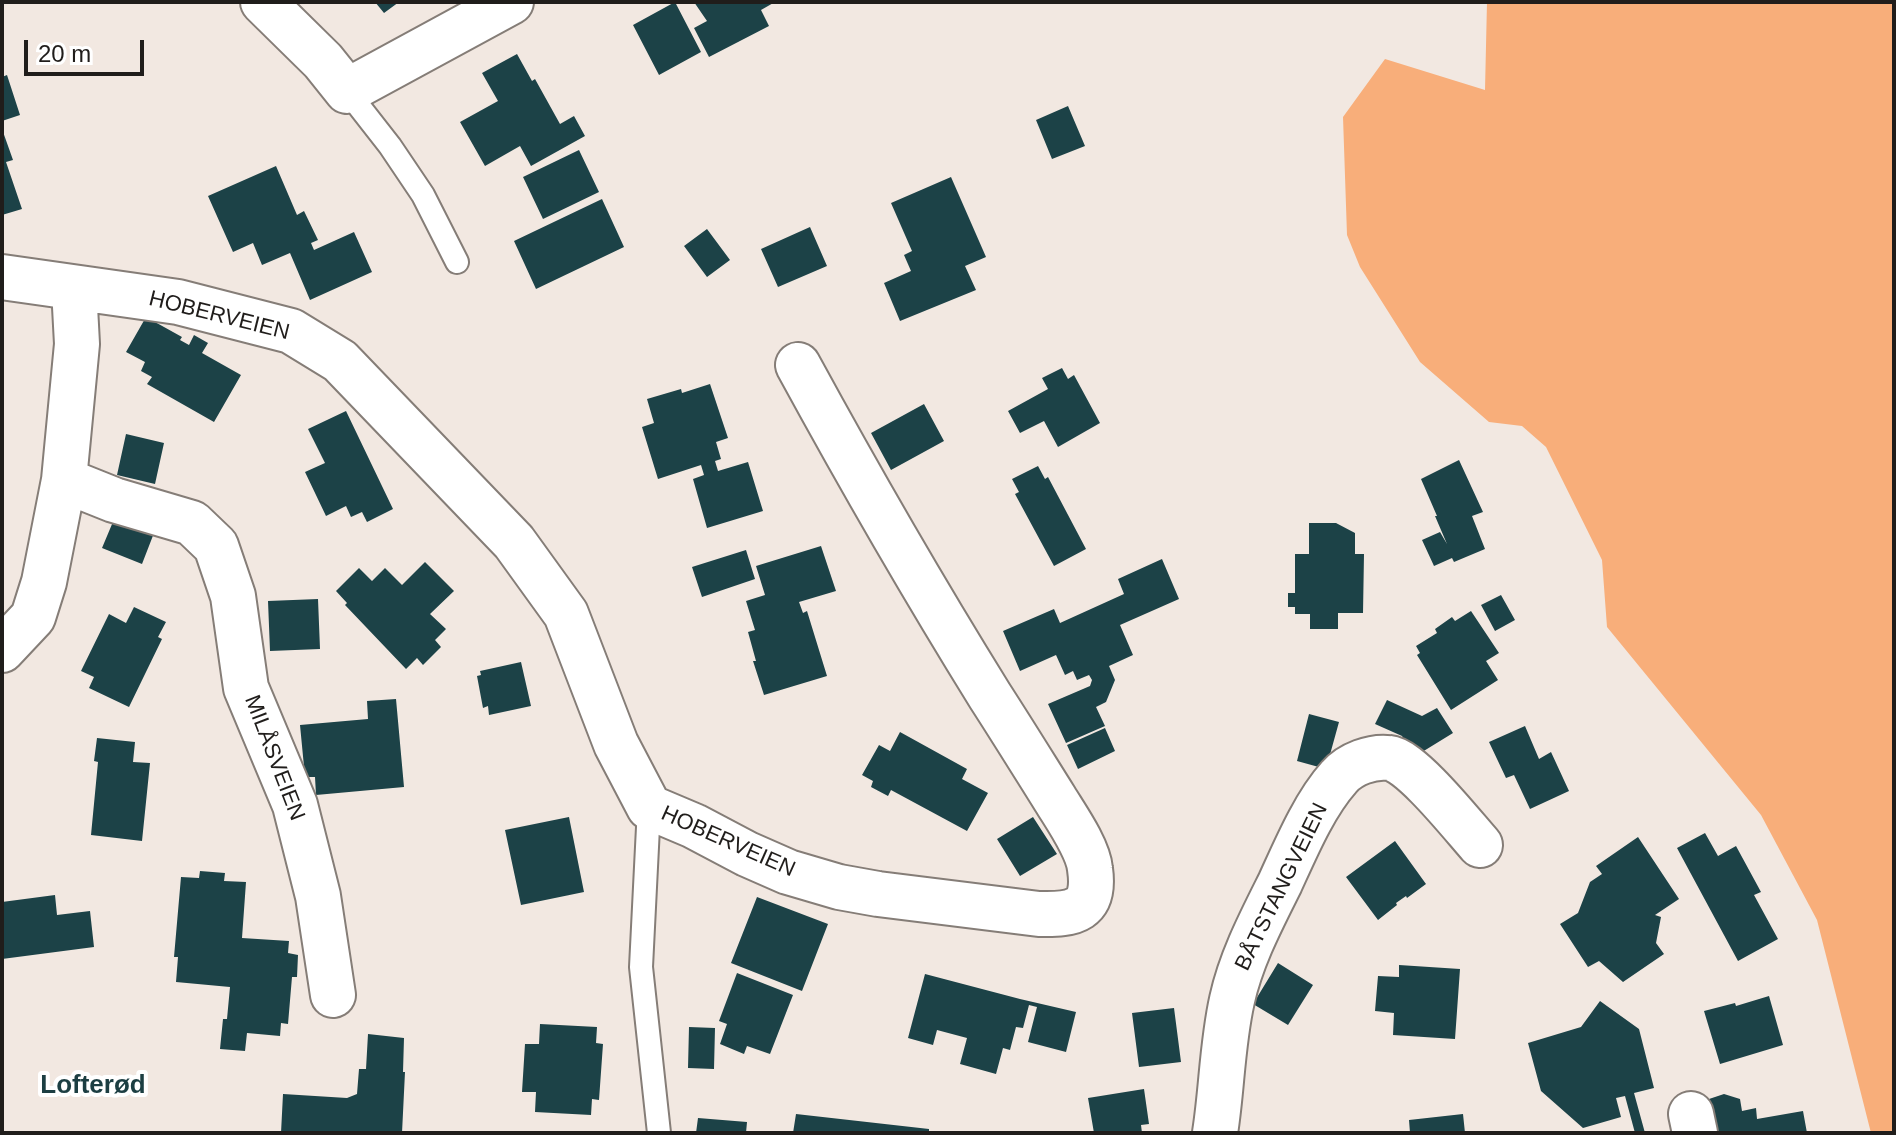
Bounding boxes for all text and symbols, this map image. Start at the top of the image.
scale bar [28,24,148,74]
text: 20 m [38,40,91,67]
street label: HOBERVEIEN [146,286,292,346]
street label: MILÅSVEIEN [238,692,310,824]
street label: BÅTSTANGVEIEN [1230,799,1334,975]
street label: HOBERVEIEN [657,801,799,883]
district label: Lofterød [40,1070,146,1102]

